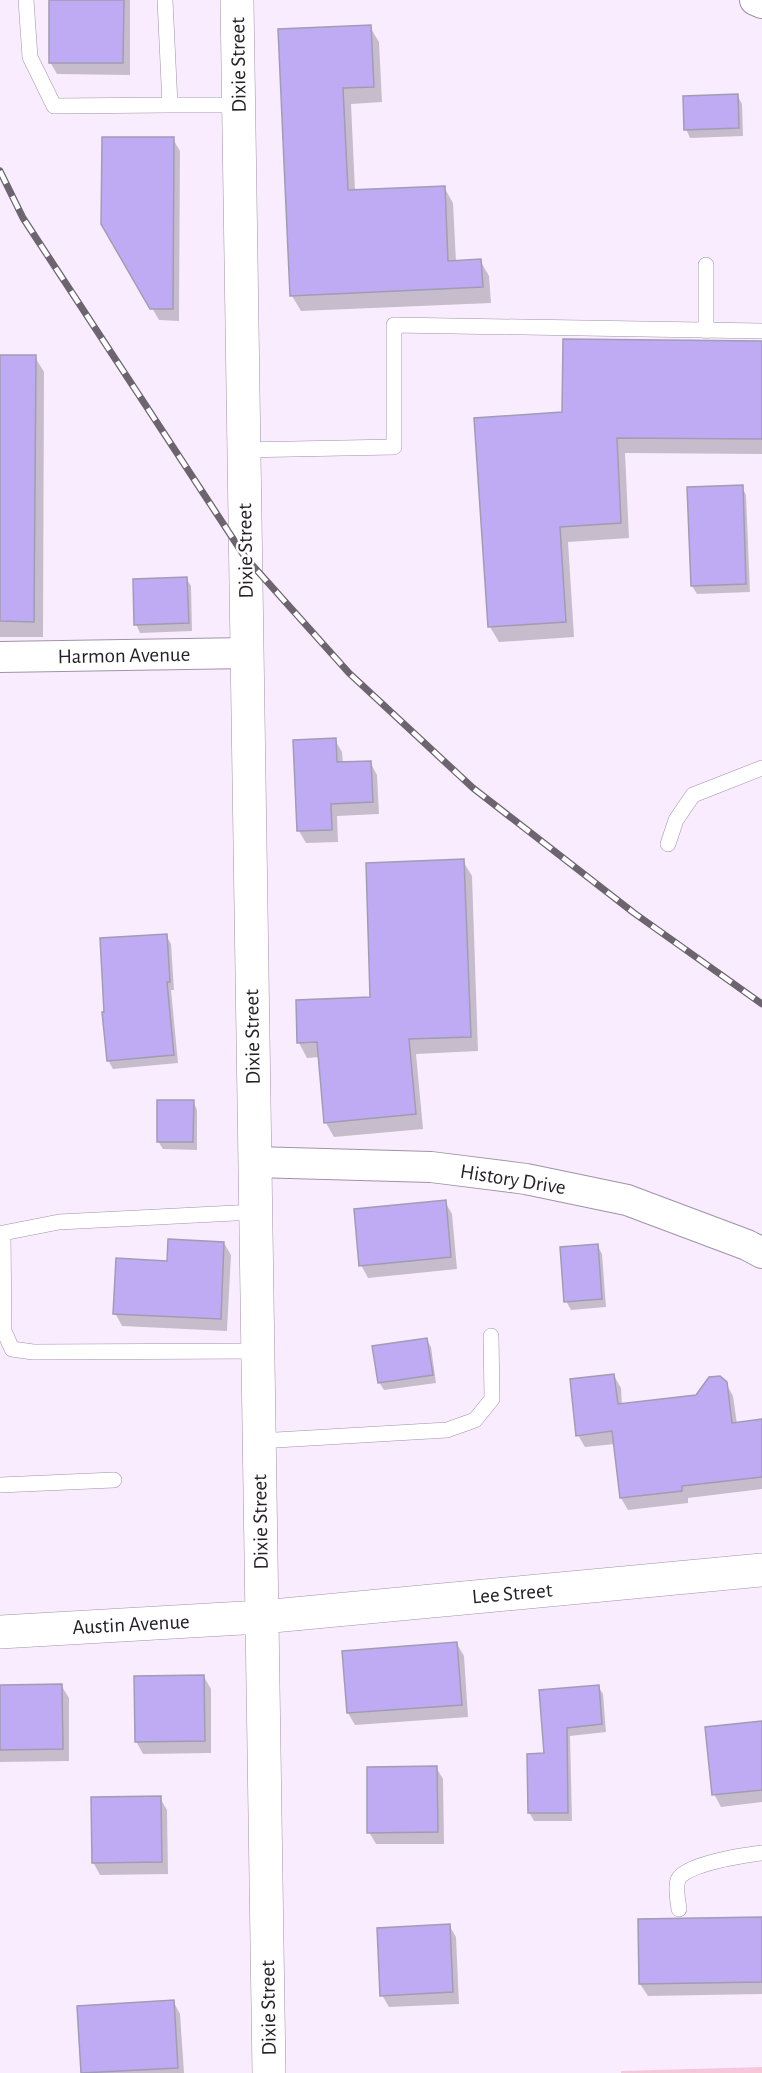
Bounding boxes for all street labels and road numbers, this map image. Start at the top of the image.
street label: Dixie Street [227,17,250,113]
street label: Dixie Street [234,503,257,599]
street label: Harmon Avenue [58,644,191,667]
street label: Dixie Street [241,989,264,1085]
street label: History Drive [458,1161,567,1198]
street label: Dixie Street [249,1474,272,1570]
street label: Lee Street [471,1579,553,1607]
street label: Austin Avenue [72,1611,190,1638]
street label: Dixie Street [257,1960,280,2056]

